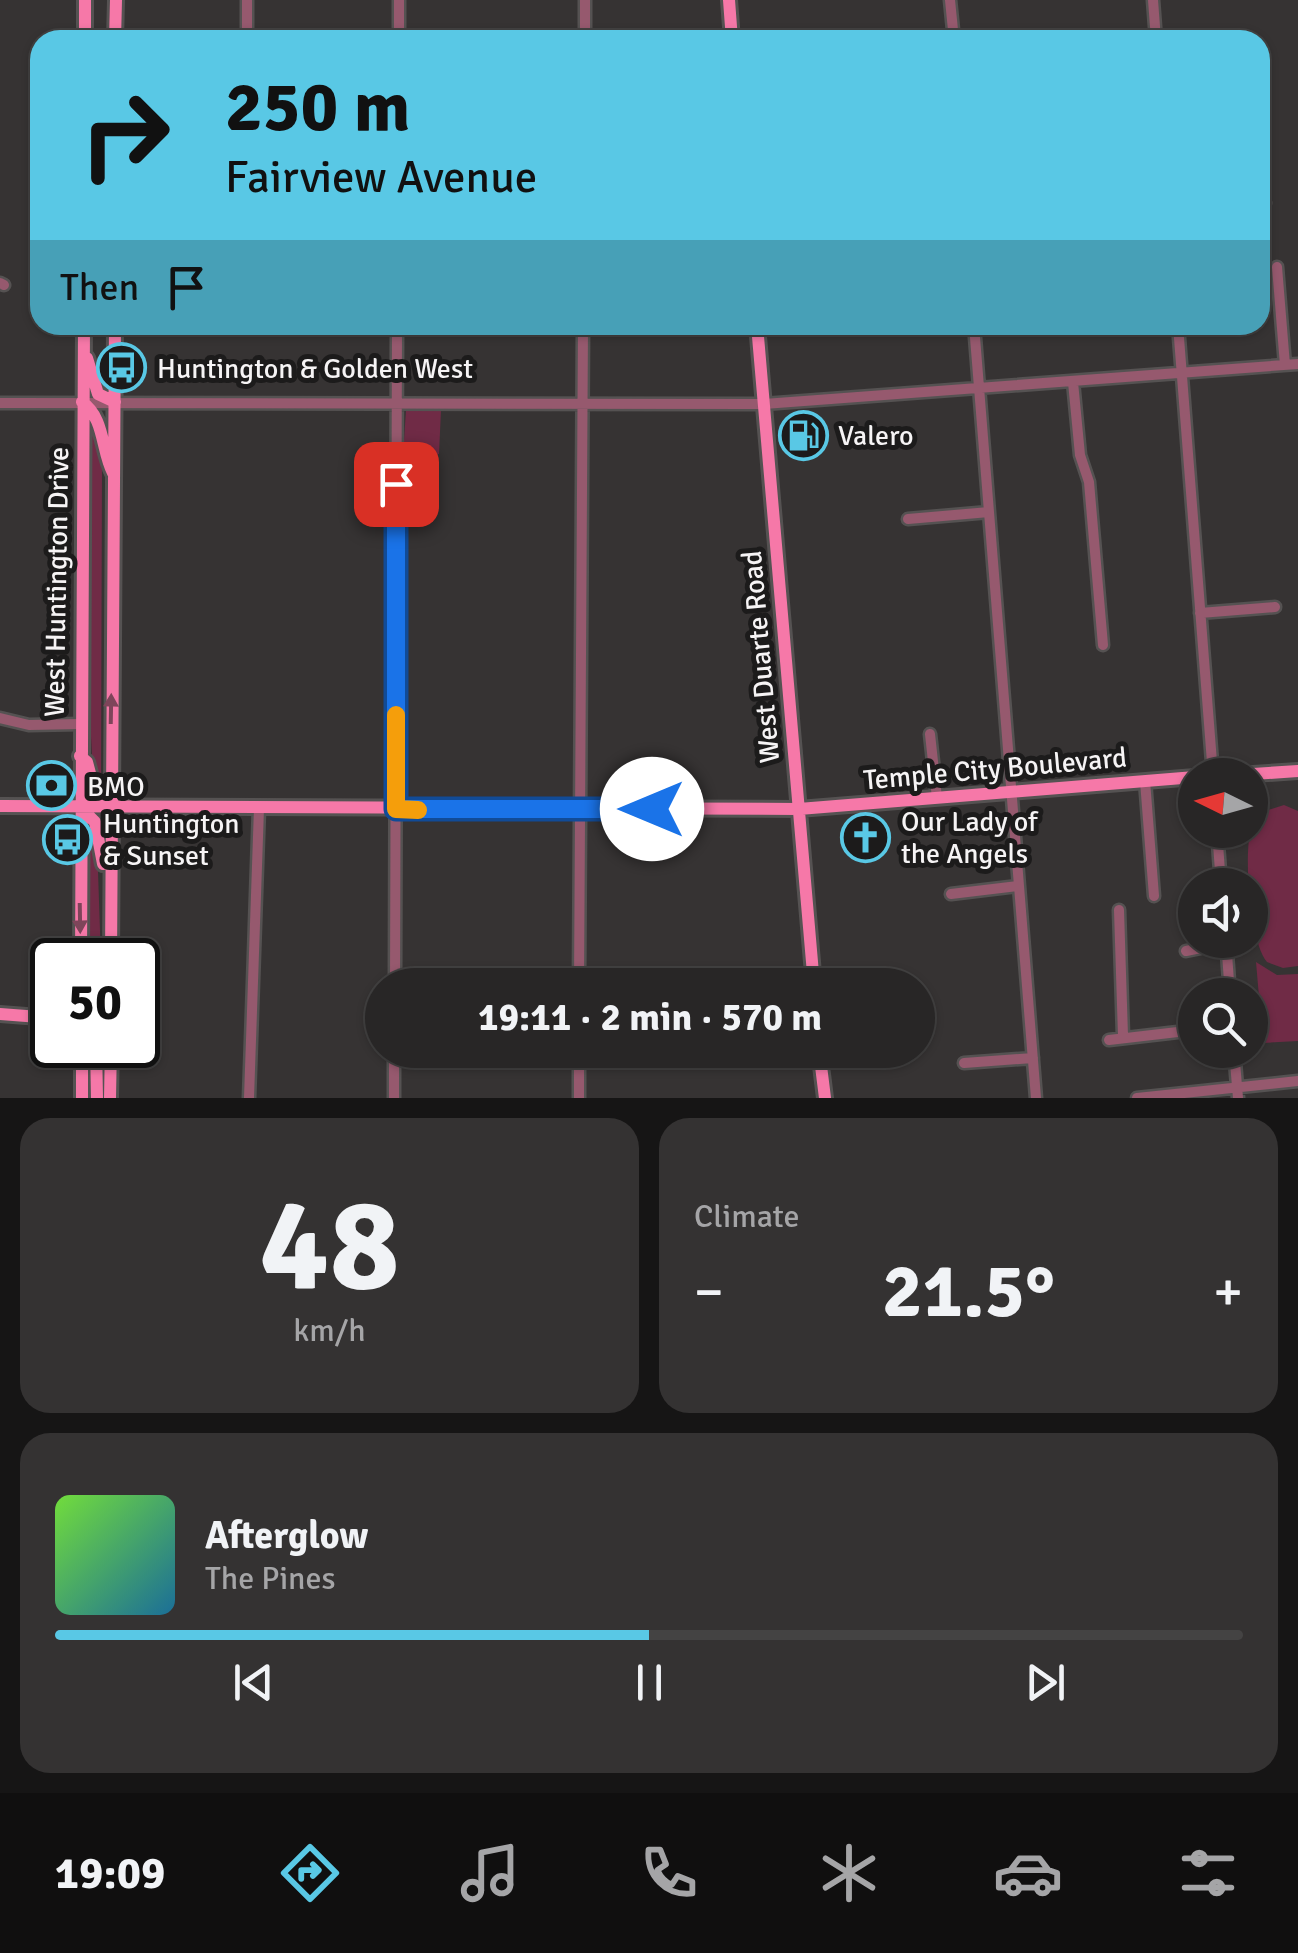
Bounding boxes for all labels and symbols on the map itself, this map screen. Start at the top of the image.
bus stop icon: Huntington & Golden West [96,342,148,394]
place label: Huntington & Golden West [157,352,473,386]
fuel station icon: Valero [777,409,829,461]
place label: Valero [838,419,913,453]
pin [354,442,439,527]
street label: West Huntington Drive [38,447,76,717]
street label: West Duarte Road [735,549,787,765]
one-way arrow [103,693,119,725]
street label: Temple City Boulevard [862,741,1128,797]
position arrow [600,757,704,861]
north arrow [1178,758,1268,848]
bank icon: BMO [26,760,78,812]
place label: BMO [87,770,145,804]
place label: Our Lady of the Angels [901,805,1039,871]
place label: Huntington & Sunset [103,807,240,873]
church icon: Our Lady of the Angels [840,811,892,863]
bus stop icon: Huntington & Sunset [42,813,94,865]
one-way arrow [72,903,88,935]
speed limit sign: 50 [30,938,160,1068]

